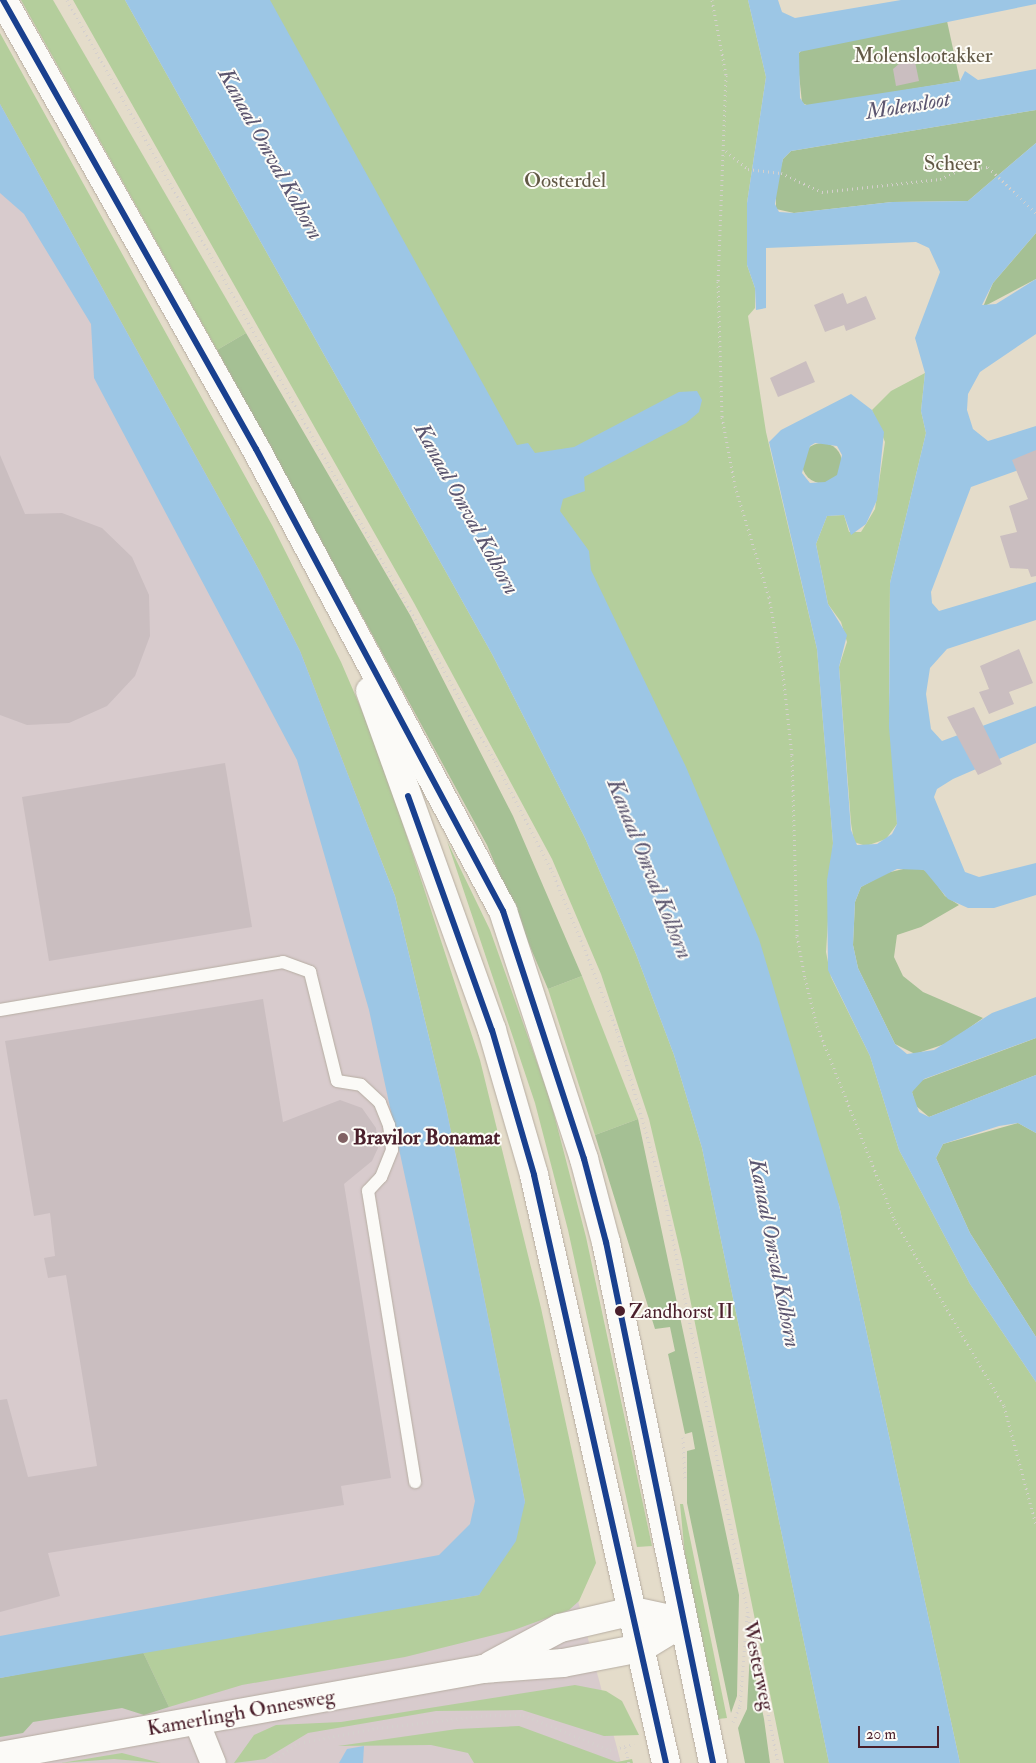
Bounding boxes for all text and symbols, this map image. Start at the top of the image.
park label: Molenslootakker [853,43,993,69]
water label: Kanaal Omval Kolhorn [212,64,328,244]
water label: Molensloot [864,86,952,126]
park label: Scheer [924,151,980,177]
park label: Oosterdel [524,168,606,194]
water label: Kanaal Omval Kolhorn [408,419,524,599]
water label: Kanaal Omval Kolhorn [601,775,697,963]
place label: Bravilor Bonamat [353,1125,500,1151]
marker: Bravilor Bonamat [337,1132,349,1144]
water label: Kanaal Omval Kolhorn [743,1156,805,1350]
place label: Zandhorst II [629,1299,734,1323]
marker: Zandhorst II [615,1306,625,1316]
street label: Westerweg [736,1619,780,1713]
street label: Kamerlingh Onnesweg [145,1684,337,1742]
scale bar [861,1716,942,1748]
text: 20 m [866,1725,896,1744]

